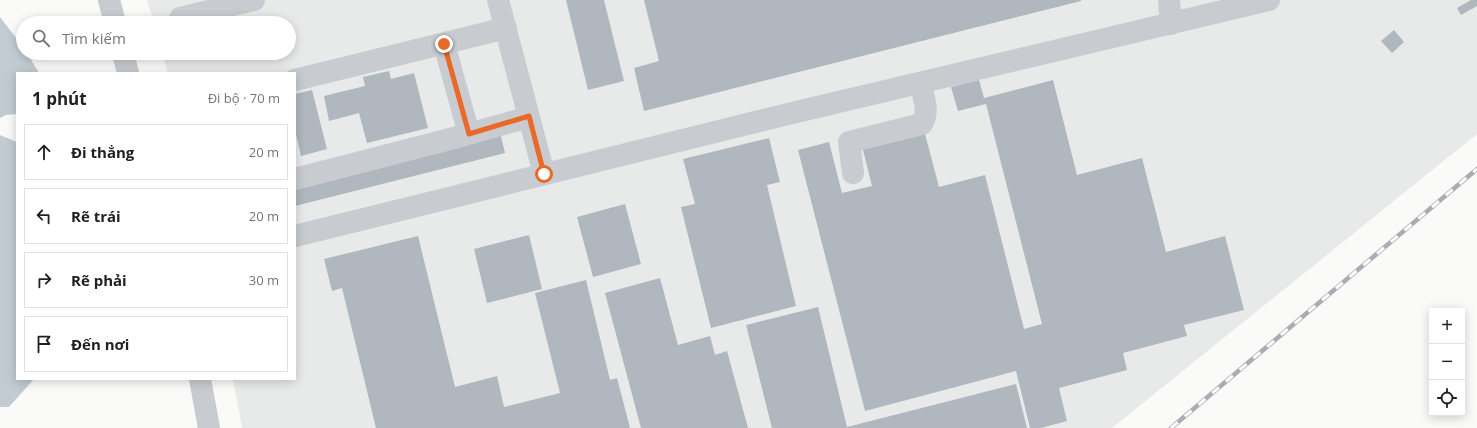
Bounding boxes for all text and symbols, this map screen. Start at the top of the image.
search box [16,16,296,60]
icon: search [30,27,52,49]
text: Tìm kiếm [62,28,126,48]
route end [435,35,453,53]
text: 1 phút [32,87,87,110]
text: Đi bộ · 70 m [208,89,280,107]
icon: ahead [33,141,55,163]
text: Đi thẳng [71,142,134,162]
text: 20 m [249,143,279,161]
route start [535,165,553,183]
icon: left [33,205,55,227]
text: Rẽ trái [71,206,121,226]
text: 20 m [249,207,279,225]
icon: right [33,269,55,291]
text: Rẽ phải [71,270,127,290]
text: 30 m [249,271,279,289]
map controls [1429,308,1465,416]
button: + [1429,308,1465,344]
icon: arrive [33,333,55,355]
text: Đến nơi [71,334,129,354]
button: − [1429,344,1465,380]
button: locate [1429,380,1465,416]

